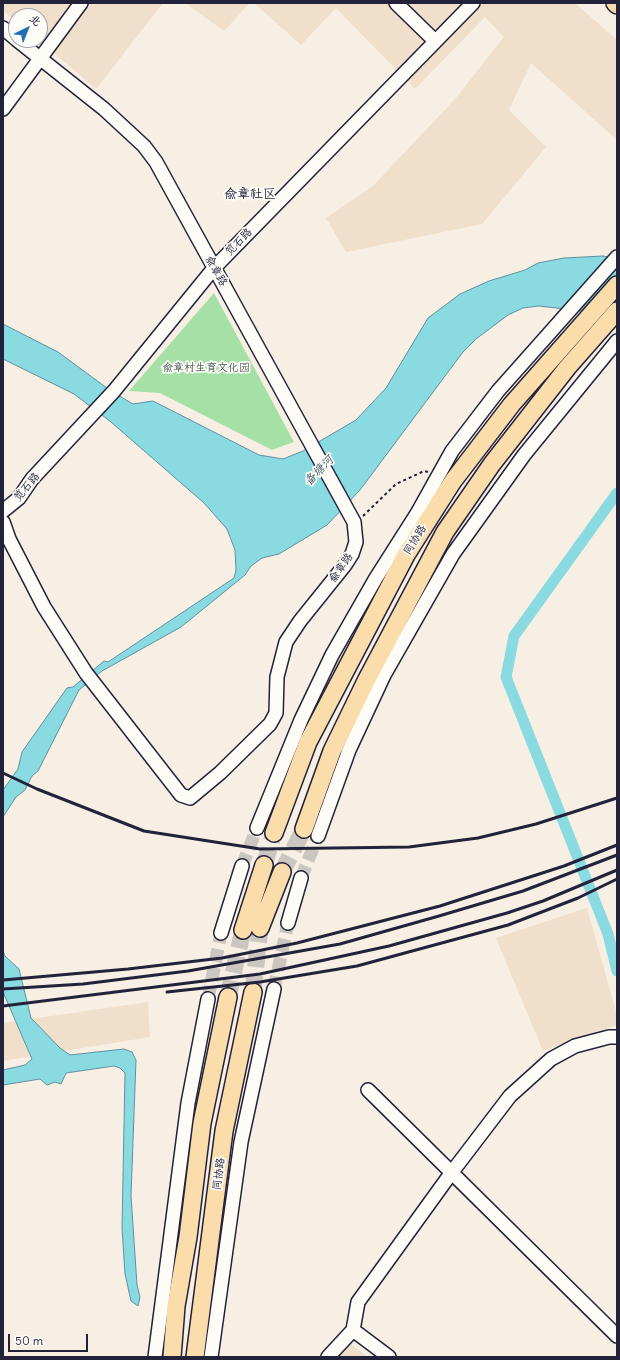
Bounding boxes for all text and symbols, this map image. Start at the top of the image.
north arrow [8,8,48,48]
text: 北 [27,11,44,29]
district label: 俞章社区 [224,186,276,202]
street label: 笕石路 [223,226,255,258]
street label: 俞章路 [202,253,230,289]
park label: 俞章村生育文化园 [162,361,250,375]
water label: 备塘河 [301,453,337,489]
street label: 笕石路 [11,470,43,504]
street label: 同协路 [401,523,429,557]
street label: 俞章路 [326,551,356,585]
street label: 同协路 [210,1157,228,1191]
scale bar [10,1326,90,1352]
text: 50 m [15,1333,43,1348]

